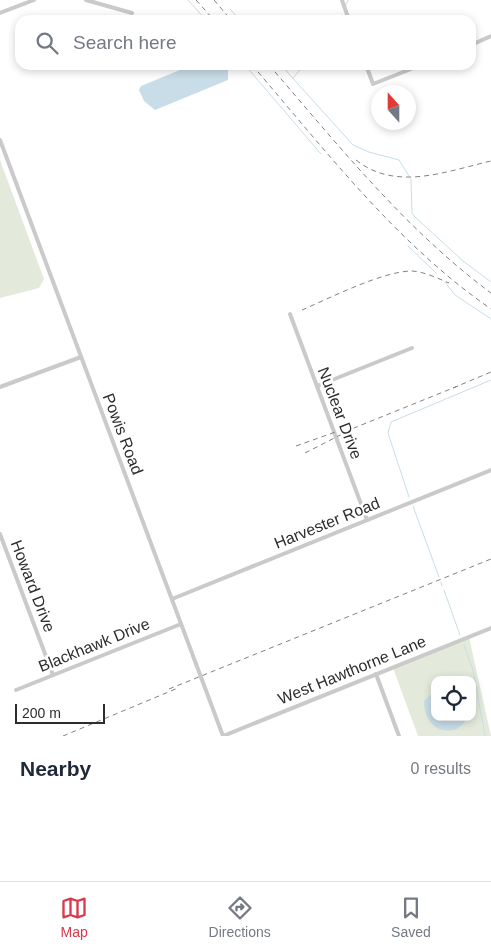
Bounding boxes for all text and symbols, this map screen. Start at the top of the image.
search box [15,15,476,70]
icon: search [33,29,61,57]
text: Search here [73,32,177,53]
north arrow [371,85,416,130]
street label: Nuclear Drive [315,365,365,461]
street label: Powis Road [100,391,146,477]
street label: Harvester Road [272,494,382,552]
street label: Howard Drive [8,538,58,634]
street label: Blackhawk Drive [36,615,152,675]
street label: West Hawthorne Lane [276,632,429,707]
map controls [431,676,476,721]
button: locate [431,676,476,721]
scale bar [15,701,105,724]
text: 200 m [22,705,61,721]
text: Nearby [20,757,91,780]
text: 0 results [411,760,471,777]
tab: Map [60,894,88,940]
tab: Directions [209,894,271,940]
tab: Saved [391,894,431,940]

